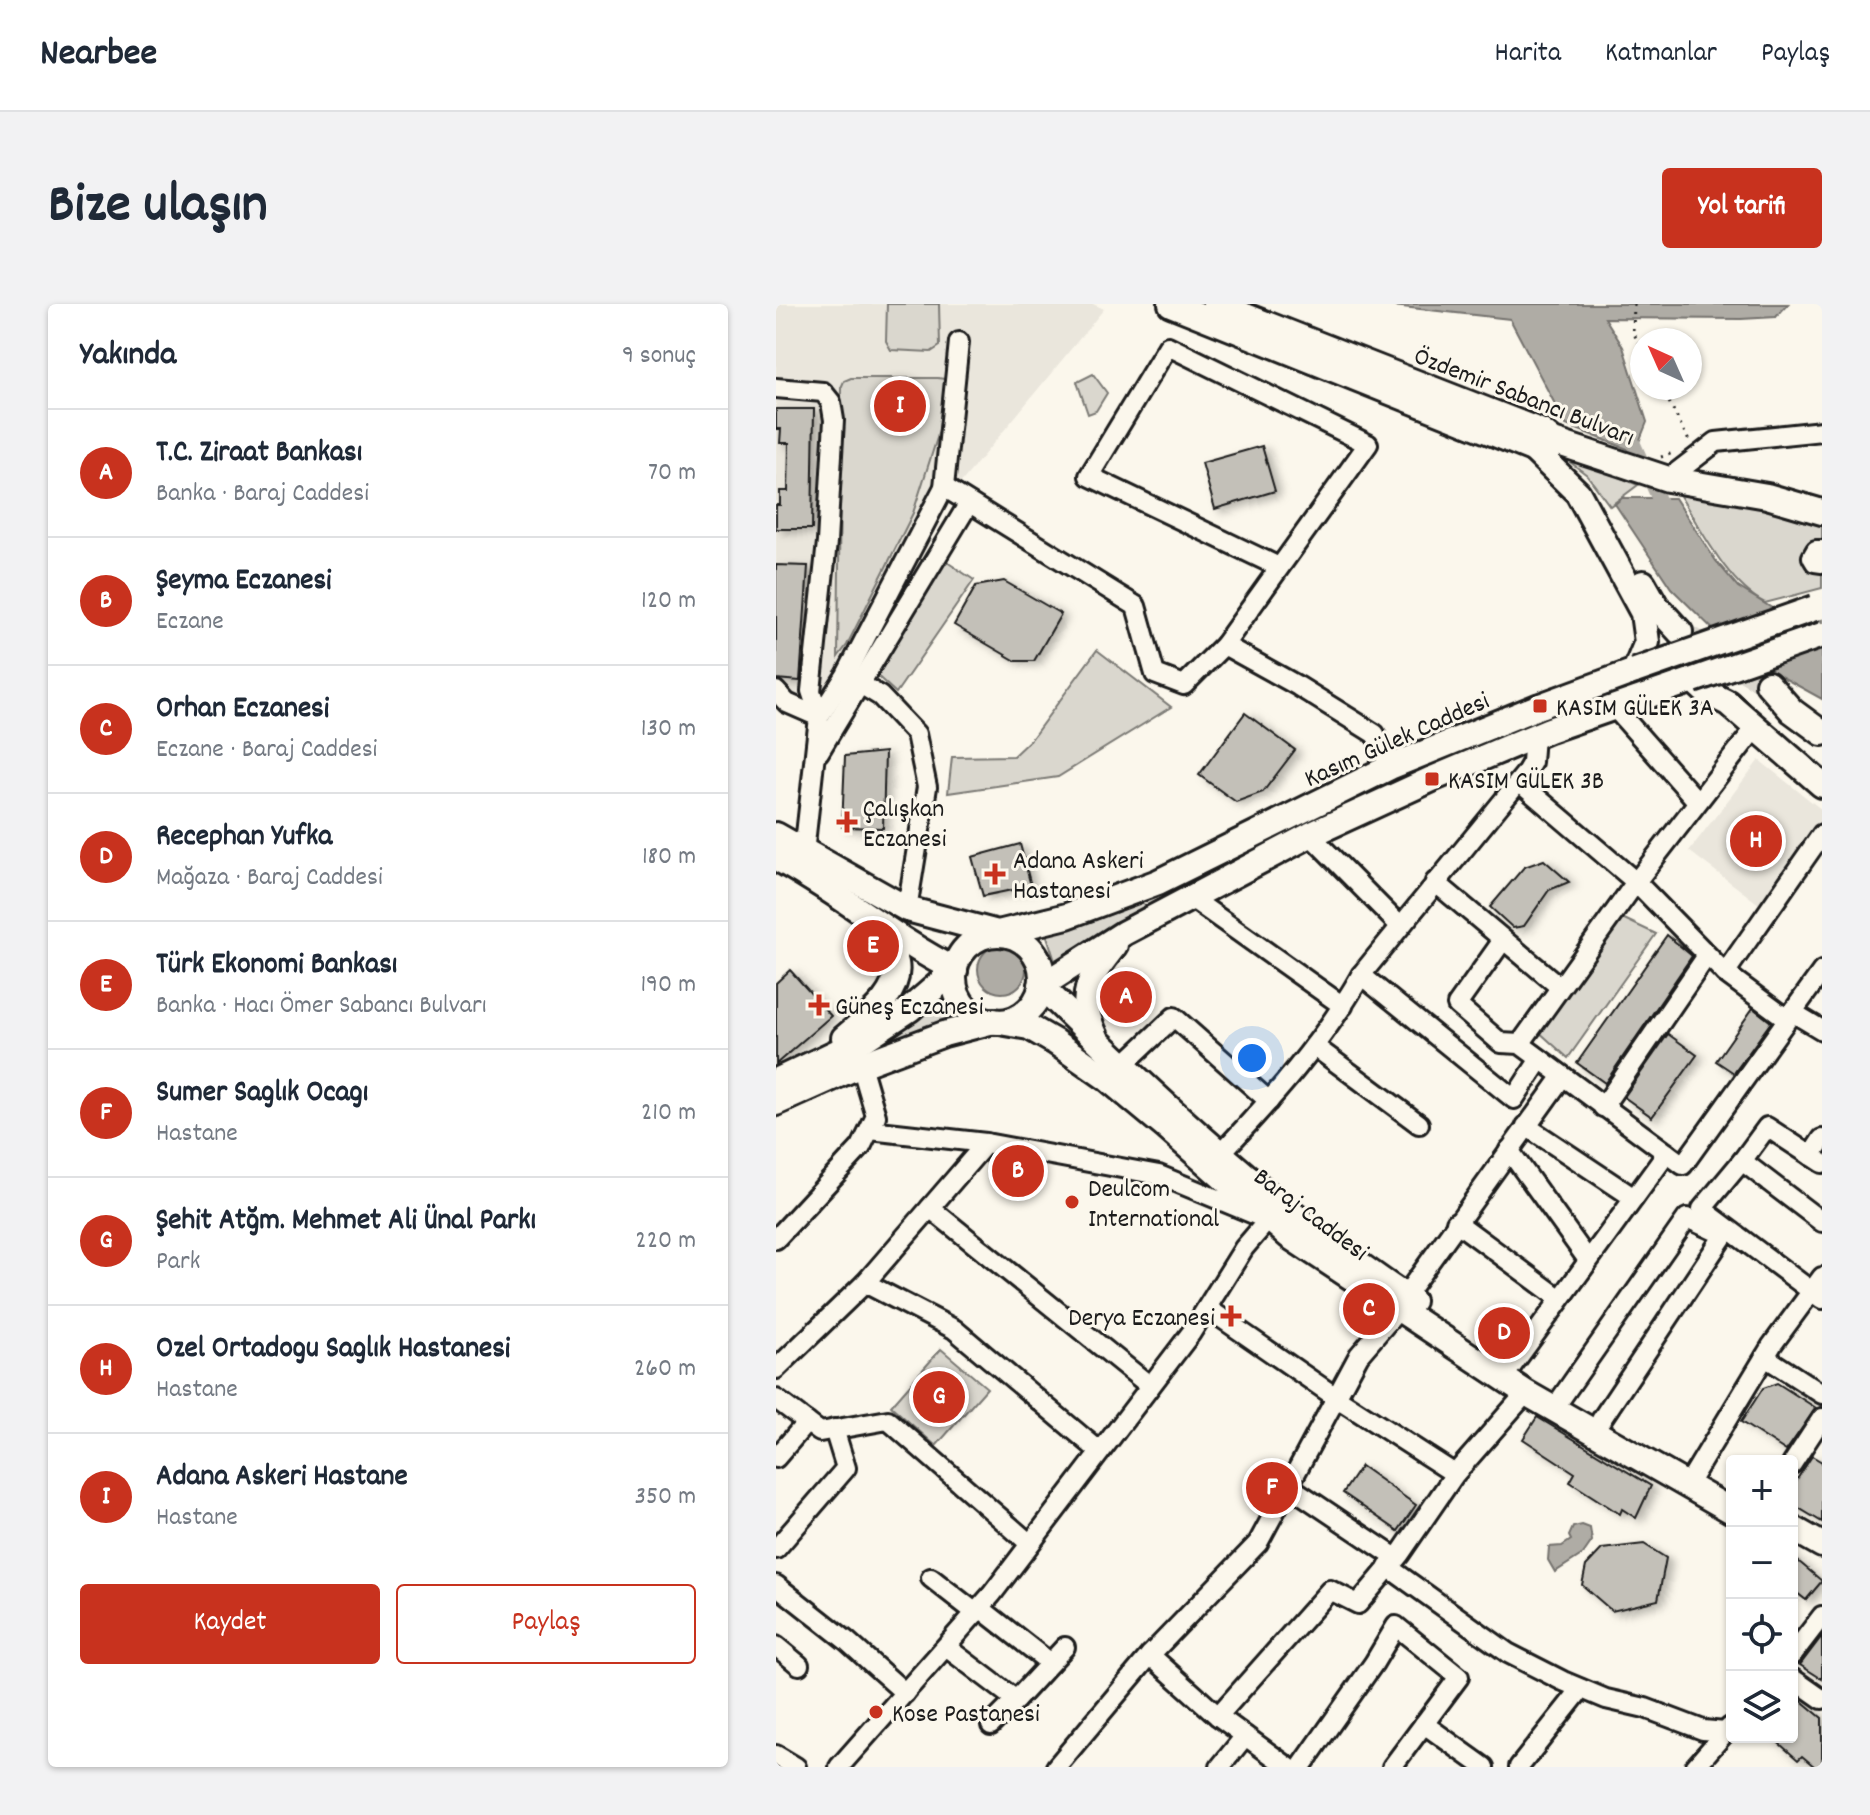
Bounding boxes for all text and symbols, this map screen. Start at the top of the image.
text: Nearbee [40,28,157,83]
text: Harita [1495,35,1561,75]
text: Katmanlar [1605,35,1717,75]
text: Paylaş [1761,35,1830,75]
text: Bize ulaşın [48,168,268,248]
button: Yol tarifi [1662,168,1822,248]
north arrow [1630,328,1702,400]
text: Yakında [80,332,176,381]
text: 9 sonuç [622,338,696,375]
street label: Özdemir Sabancı Bulvarı [1408,339,1639,457]
pin: I [874,376,926,436]
text: T.C. Ziraat Bankası [156,433,362,476]
text: A [99,455,113,492]
text: 70 m [648,455,696,492]
text: Banka · Baraj Caddesi [156,476,369,513]
text: Şeyma Eczanesi [156,561,332,604]
text: B [100,583,112,620]
text: 120 m [641,583,696,620]
text: Eczane [156,604,224,641]
street label: Kasım Gülek Caddesi [1299,684,1496,799]
text: Orhan Eczanesi [156,689,329,732]
place label: KASIM GÜLEK 3A [1556,691,1714,728]
marker: KASIM GÜLEK 3A [1531,697,1549,715]
text: C [100,711,112,748]
text: 130 m [641,711,696,748]
text: Eczane · Baraj Caddesi [156,732,377,769]
place label: KASIM GÜLEK 3B [1448,764,1604,801]
marker: KASIM GÜLEK 3B [1423,770,1441,788]
place label: Çalışkan Eczanesi [863,792,947,859]
pin: H [1730,811,1782,871]
marker: Çalışkan Eczanesi [838,813,856,831]
text: Recephan Yufka [156,817,332,860]
text: D [99,839,113,876]
text: 180 m [642,839,696,876]
place label: Adana Askeri Hastanesi [1013,844,1144,911]
text: Mağaza · Baraj Caddesi [156,860,383,897]
marker: Adana Askeri Hastanesi [984,863,1006,885]
pin: E [847,916,899,976]
text: Türk Ekonomi Bankası [156,945,397,988]
text: E [100,967,112,1004]
text: 190 m [640,967,696,1004]
pin: A [1100,967,1152,1027]
text: Banka · Hacı Ömer Sabancı Bulvarı [156,988,487,1025]
place label: Güneş Eczanesi [835,990,984,1027]
marker: Güneş Eczanesi [810,996,828,1014]
your location [1232,1038,1272,1078]
text: Sumer Saglık Ocagı [156,1073,368,1116]
text: F [100,1095,112,1132]
text: 210 m [641,1095,696,1132]
text: Hastane [156,1116,238,1153]
pin: B [992,1141,1044,1201]
street label: Baraj Caddesi [1245,1160,1375,1272]
place label: Deulcom International [1088,1172,1219,1239]
marker: Deulcom International [1063,1193,1081,1211]
text: Şehit Atğm. Mehmet Ali Ünal Parkı [156,1201,536,1244]
text: G [99,1223,113,1260]
text: 220 m [635,1223,696,1260]
text: Park [156,1244,200,1281]
pin: C [1343,1279,1395,1339]
place label: Derya Eczanesi [1068,1301,1215,1338]
pin: D [1478,1303,1530,1363]
marker: Derya Eczanesi [1222,1307,1240,1325]
text: Ozel Ortadogu Saglık Hastanesi [156,1329,510,1372]
text: H [99,1351,113,1388]
text: 260 m [634,1351,696,1388]
pin: G [913,1367,965,1427]
text: Hastane [156,1372,238,1409]
map controls [1726,1455,1798,1743]
button: + [1726,1455,1798,1527]
text: Adana Askeri Hastane [156,1457,408,1500]
pin: F [1246,1458,1298,1518]
text: I [102,1479,110,1516]
text: 350 m [634,1479,696,1516]
text: Hastane [156,1500,238,1537]
button: − [1726,1527,1798,1599]
button: Kaydet [80,1584,380,1664]
button: Paylaş [396,1584,696,1664]
button: locate [1726,1599,1798,1671]
button: layers [1726,1671,1798,1743]
place label: Kose Pastanesi [892,1697,1040,1734]
marker: Kose Pastanesi [867,1703,885,1721]

